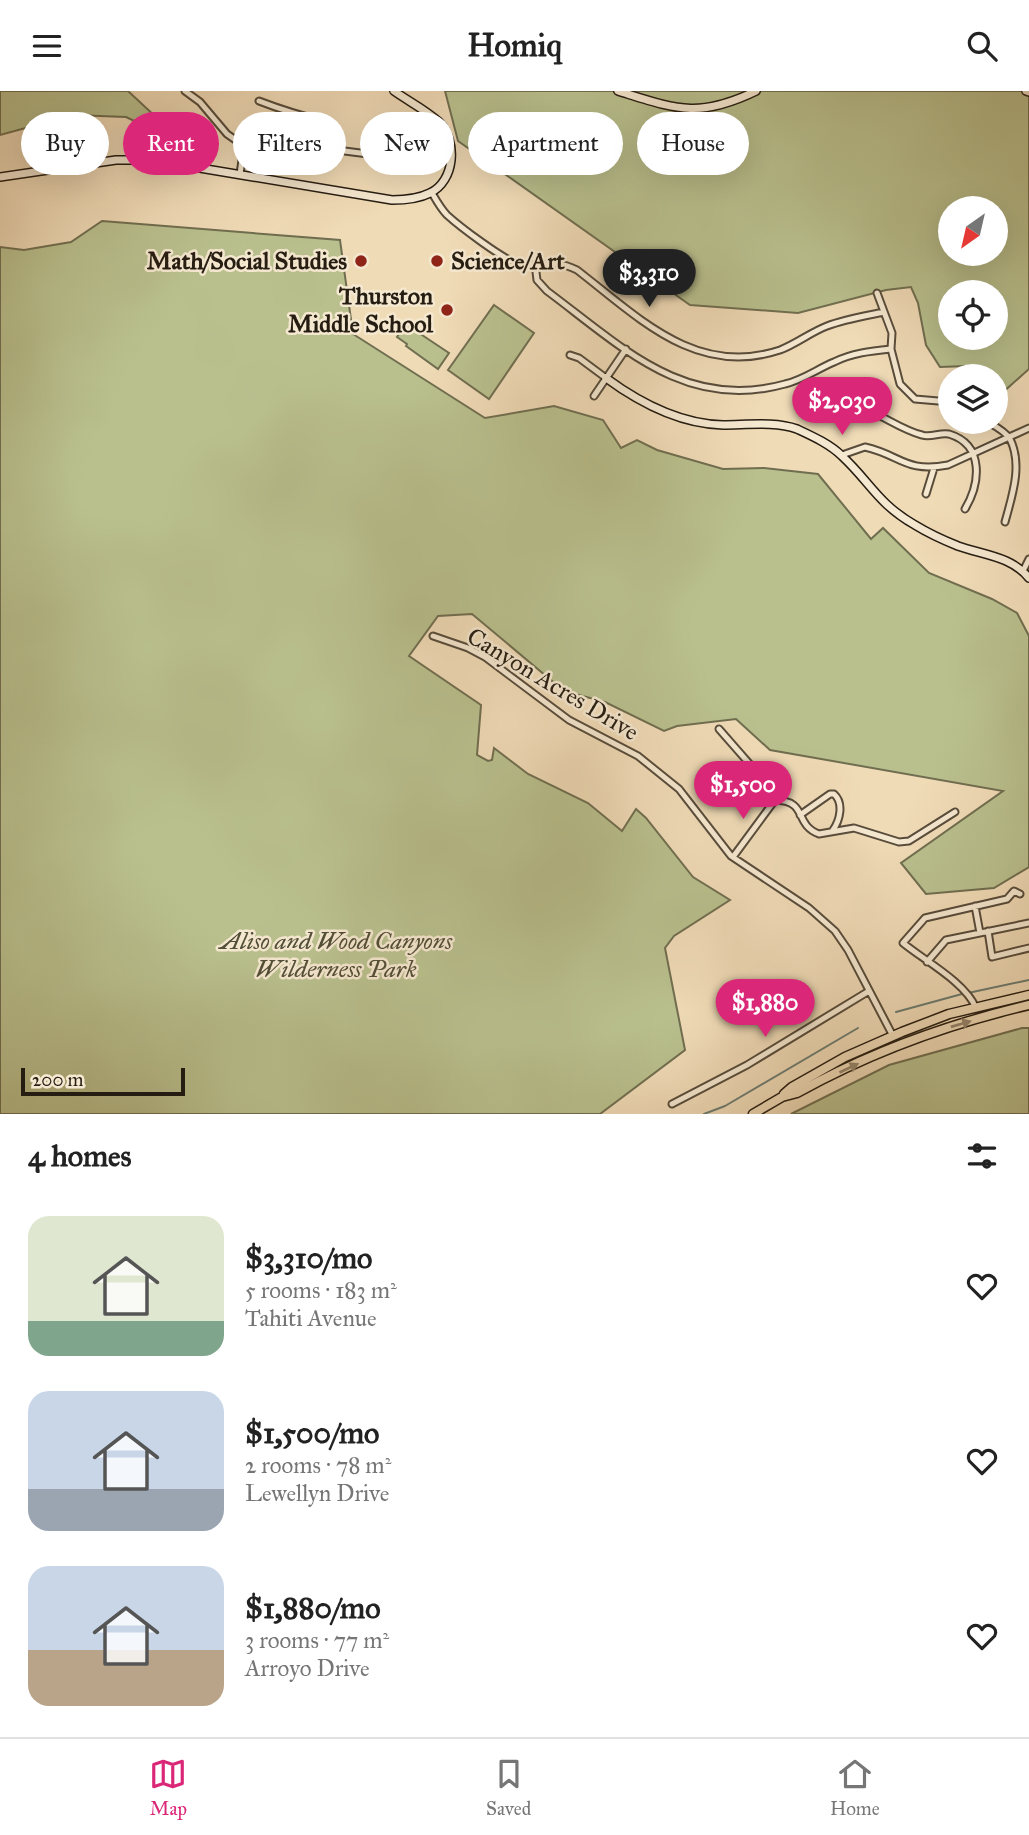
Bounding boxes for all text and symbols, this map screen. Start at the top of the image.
text: Homiq [467,26,562,65]
icon: menu [28,27,66,65]
icon: search [963,27,1001,65]
chip: Buy [21,112,109,175]
chip: Rent [123,112,219,175]
chip: Filters [233,112,346,175]
chip: New [360,112,454,175]
chip: Apartment [468,112,623,175]
chip: House [637,112,749,175]
north arrow [938,196,1008,266]
map controls [938,196,1008,434]
place label: Math/Social Studies [147,246,347,276]
place label: Science/Art [451,246,565,276]
pin: $3,310 [592,249,706,309]
marker: Math/Social Studies [353,253,369,269]
marker: Science/Art [429,253,445,269]
text: $3,310 [619,258,679,286]
button: locate [938,280,1008,350]
place label: Thurston Middle School [288,281,434,339]
marker: Thurston Middle School [439,302,455,318]
button: layers [938,364,1008,434]
pin: $2,030 [785,377,899,437]
text: $2,030 [808,386,876,414]
street label: Canyon Acres Drive [462,621,644,747]
pin: $1,500 [686,761,800,821]
text: $1,500 [710,770,776,798]
park label: Aliso and Wood Canyons Wilderness Park [217,926,453,984]
pin: $1,880 [708,979,822,1039]
text: $1,880 [732,988,798,1016]
one-way arrow [951,1019,972,1029]
one-way arrow [839,1062,859,1073]
scale bar [21,1065,186,1097]
text: 200 m [32,1068,84,1091]
icon: filters [963,1137,1001,1175]
text: 4 homes [28,1138,132,1174]
text: $3,310/mo [245,1240,372,1276]
icon: home [84,1244,168,1328]
icon: heart [963,1267,1001,1305]
text: 5 rooms · 183 m² [245,1276,397,1304]
text: Tahiti Avenue [245,1304,377,1332]
text: $1,500/mo [245,1415,379,1451]
icon: home [84,1419,168,1503]
icon: heart [963,1442,1001,1480]
text: 2 rooms · 78 m² [245,1451,391,1479]
text: Lewellyn Drive [245,1479,389,1507]
text: $1,880/mo [245,1590,380,1626]
icon: home [84,1594,168,1678]
icon: heart [963,1617,1001,1655]
text: 3 rooms · 77 m² [245,1626,389,1654]
text: Arroyo Drive [245,1654,370,1682]
tab: Map [149,1755,187,1820]
tab: Saved [486,1755,531,1820]
tab: Home [830,1755,880,1820]

